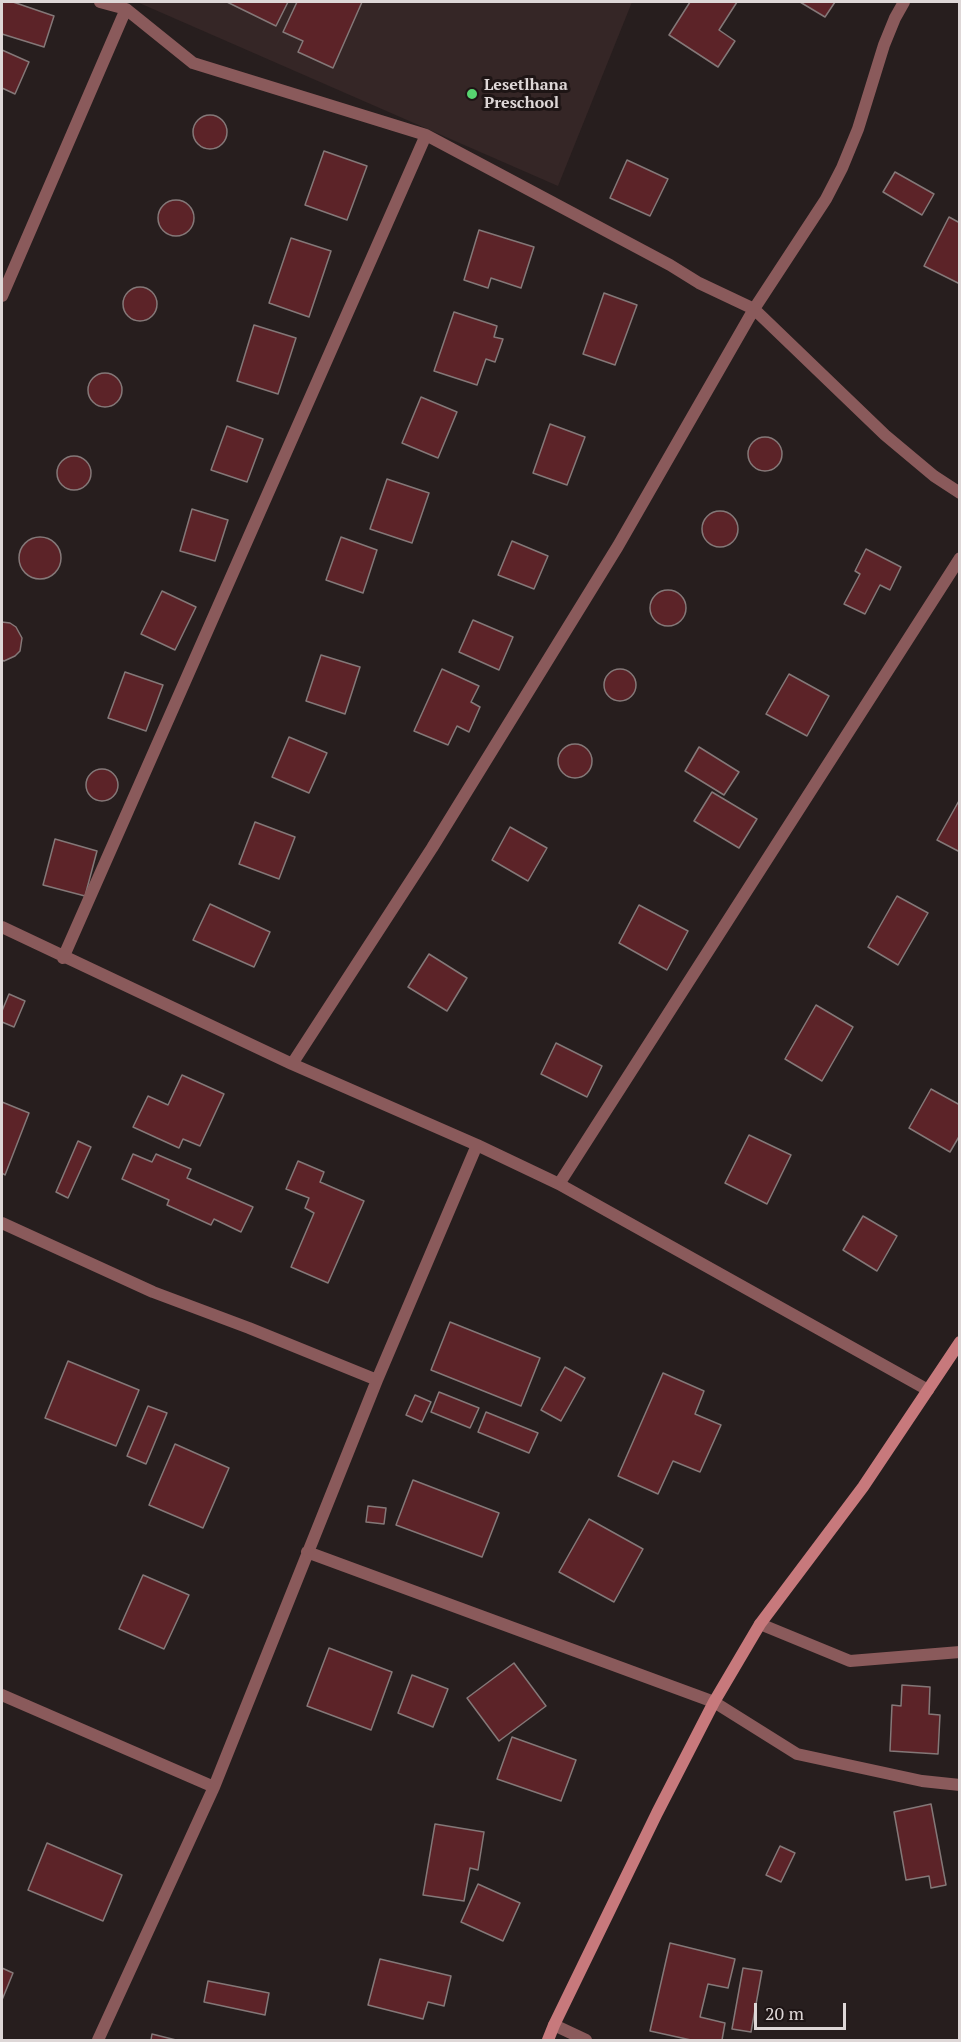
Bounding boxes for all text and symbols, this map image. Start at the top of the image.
place label: Lesetlhana Preschool [484,75,568,113]
marker: Lesetlhana Preschool [465,87,479,101]
scale bar [757,1991,848,2029]
text: 20 m [765,2001,804,2025]

